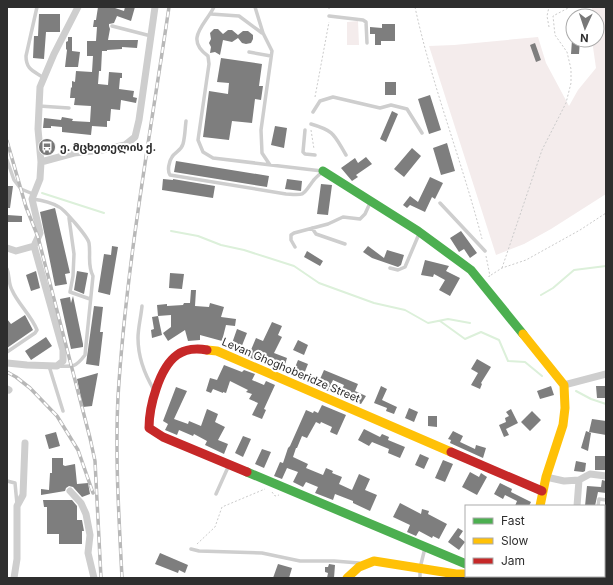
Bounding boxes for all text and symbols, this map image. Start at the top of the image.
north arrow [565,8,605,48]
text: N [580,31,589,45]
bus stop icon: ე. მცხეთელის ქ. [37,137,57,157]
place label: ე. მცხეთელის ქ. [60,140,156,154]
street label: Levan Ghoghoberidze Street [220,334,363,406]
legend [465,505,605,577]
text: Fast [501,513,525,528]
text: Slow [501,533,529,548]
text: Jam [501,553,525,568]

